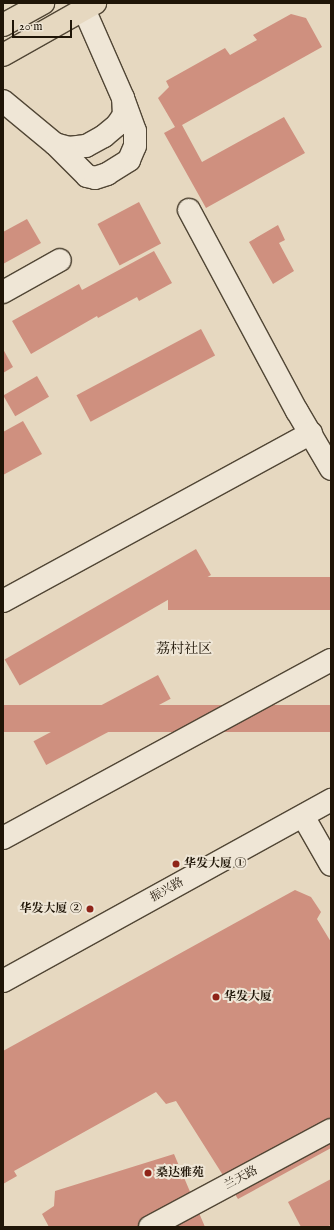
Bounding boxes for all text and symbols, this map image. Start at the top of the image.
scale bar [14,12,74,38]
text: 20 m [19,19,42,34]
district label: 荔村社区 [156,641,212,657]
place label: 华发大厦 ① [184,857,247,871]
marker: 华发大厦 ① [171,859,181,869]
street label: 振兴路 [148,875,186,905]
place label: 华发大厦 ② [19,902,82,916]
marker: 华发大厦 ② [85,904,95,914]
place label: 华发大厦 [224,990,272,1004]
marker: 华发大厦 [211,992,221,1002]
street label: 兰天路 [222,1163,260,1193]
place label: 桑达雅苑 [156,1166,204,1180]
marker: 桑达雅苑 [143,1168,153,1178]

